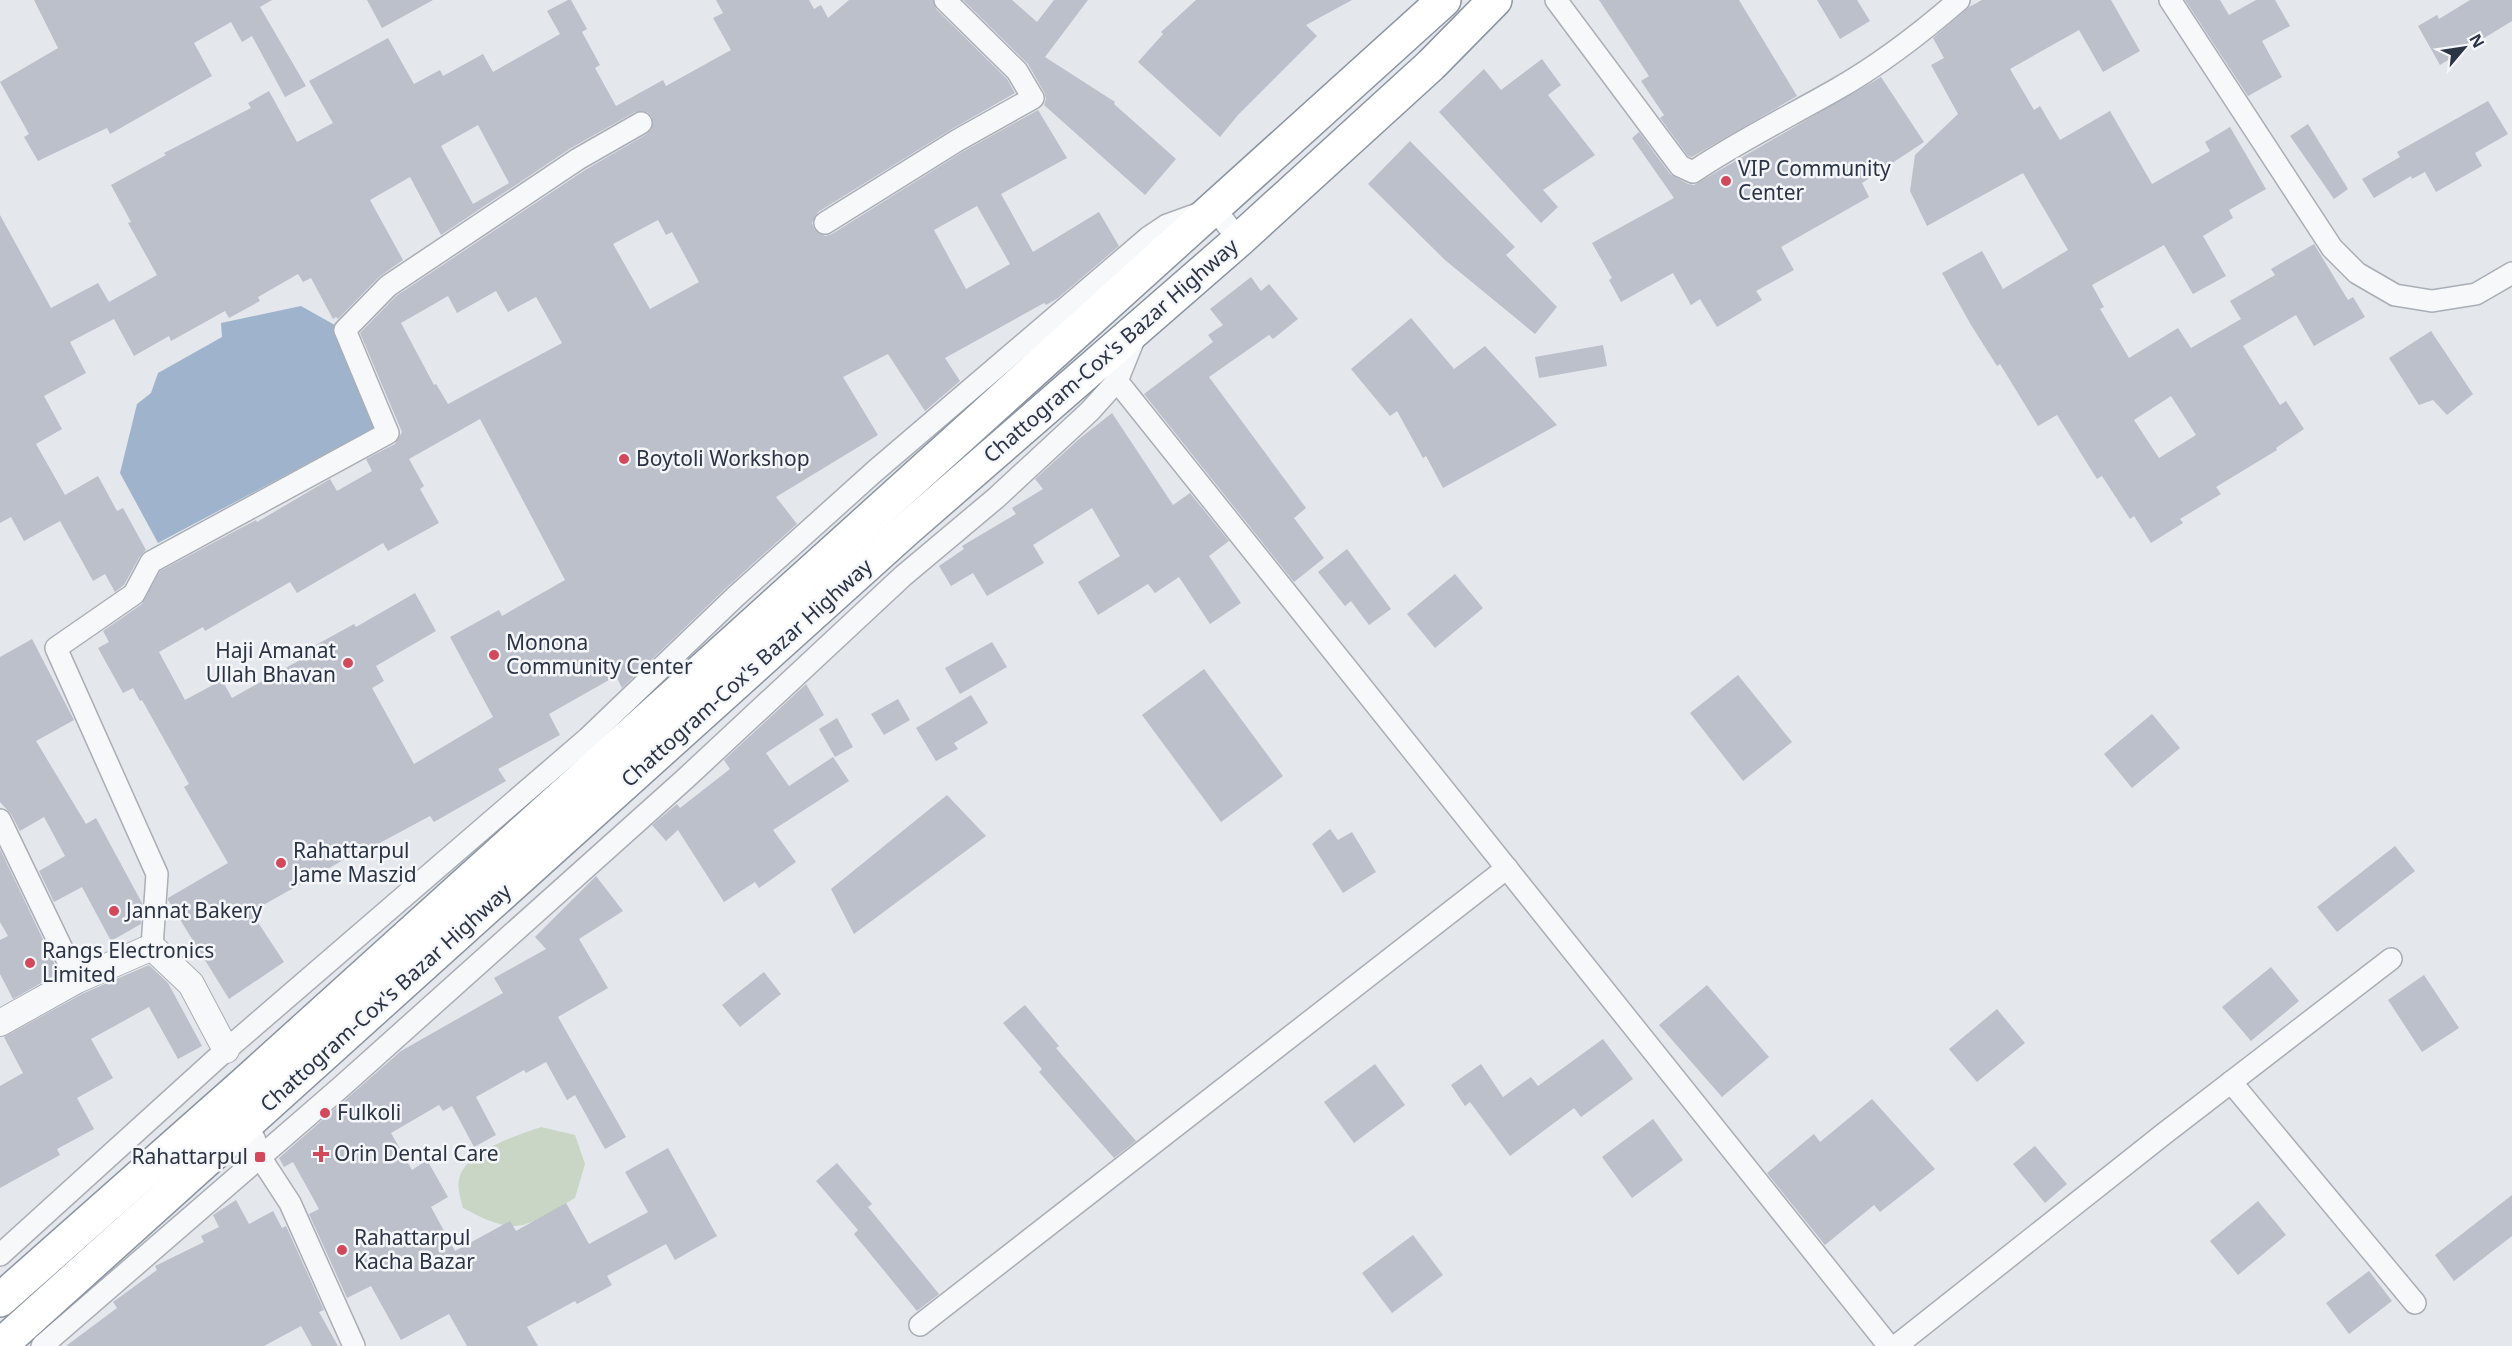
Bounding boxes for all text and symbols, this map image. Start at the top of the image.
north arrow [2434,18,2494,78]
text: N [2464,30,2490,52]
place label: VIP Community Center [1738,154,1891,206]
marker: VIP Community Center [1719,174,1733,188]
street label: Chattogram-Cox's Bazar Highway [977,232,1244,469]
place label: Boytoli Workshop [636,444,810,472]
marker: Boytoli Workshop [617,452,631,466]
street label: Chattogram-Cox's Bazar Highway [615,552,878,793]
place label: Monona Community Center [506,628,693,680]
place label: Haji Amanat Ullah Bhavan [206,636,336,688]
marker: Monona Community Center [487,648,501,662]
marker: Haji Amanat Ullah Bhavan [341,656,355,670]
place label: Rahattarpul Jame Maszid [291,836,417,888]
marker: Rahattarpul Jame Maszid [274,856,288,870]
street label: Chattogram-Cox's Bazar Highway [254,877,517,1118]
place label: Jannat Bakery [124,896,262,924]
marker: Jannat Bakery [107,904,121,918]
place label: Rangs Electronics Limited [42,936,214,988]
marker: Rangs Electronics Limited [23,956,37,970]
place label: Fulkoli [337,1098,401,1126]
marker: Fulkoli [318,1106,332,1120]
place label: Orin Dental Care [334,1139,498,1167]
place label: Rahattarpul [131,1142,248,1170]
marker: Orin Dental Care [312,1145,330,1163]
marker: Rahattarpul [253,1150,267,1164]
place label: Rahattarpul Kacha Bazar [354,1223,475,1275]
marker: Rahattarpul Kacha Bazar [335,1243,349,1257]

